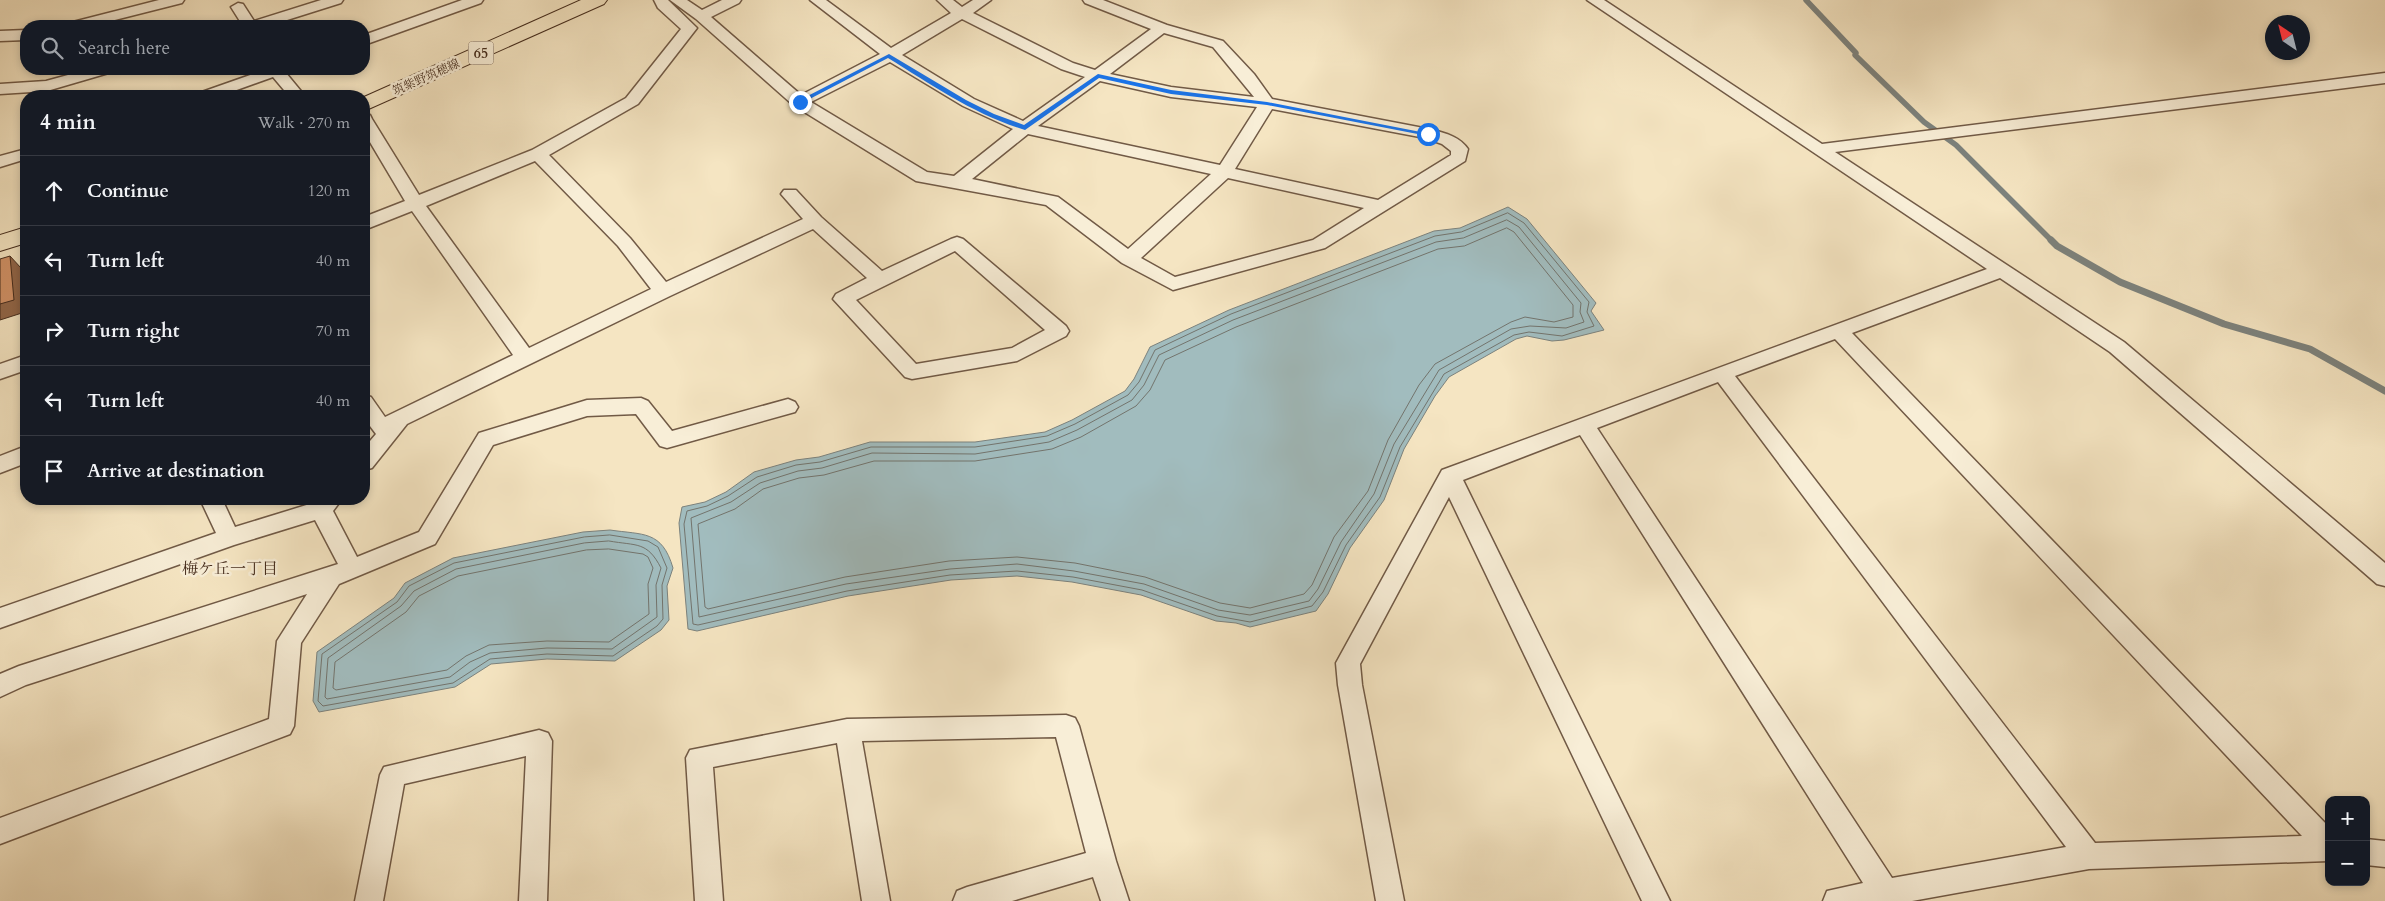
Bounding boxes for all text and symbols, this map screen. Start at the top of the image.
north arrow [2265,15,2310,60]
search box [20,20,370,75]
icon: search [38,34,66,62]
text: Search here [78,35,170,61]
road number: 65 [468,42,494,64]
street label: 筑紫野筑穂線 [390,55,462,99]
route end [789,91,812,114]
text: 4 min [40,108,96,137]
text: Walk · 270 m [258,112,350,134]
route start [1417,123,1440,146]
icon: ahead [40,177,68,205]
text: Continue [87,178,169,204]
text: 120 m [308,180,350,202]
icon: left [40,247,68,275]
text: Turn left [87,248,164,274]
text: 40 m [316,250,350,272]
icon: right [40,317,68,345]
text: Turn right [87,318,179,344]
text: 70 m [316,320,350,342]
icon: left [40,387,68,415]
text: Turn left [87,388,164,414]
text: 40 m [316,390,350,412]
icon: arrive [40,457,68,485]
text: Arrive at destination [87,458,264,484]
district label: 梅ケ丘一丁目 [182,558,278,580]
map controls [2325,796,2370,886]
button: + [2325,796,2370,841]
button: − [2325,841,2370,886]

